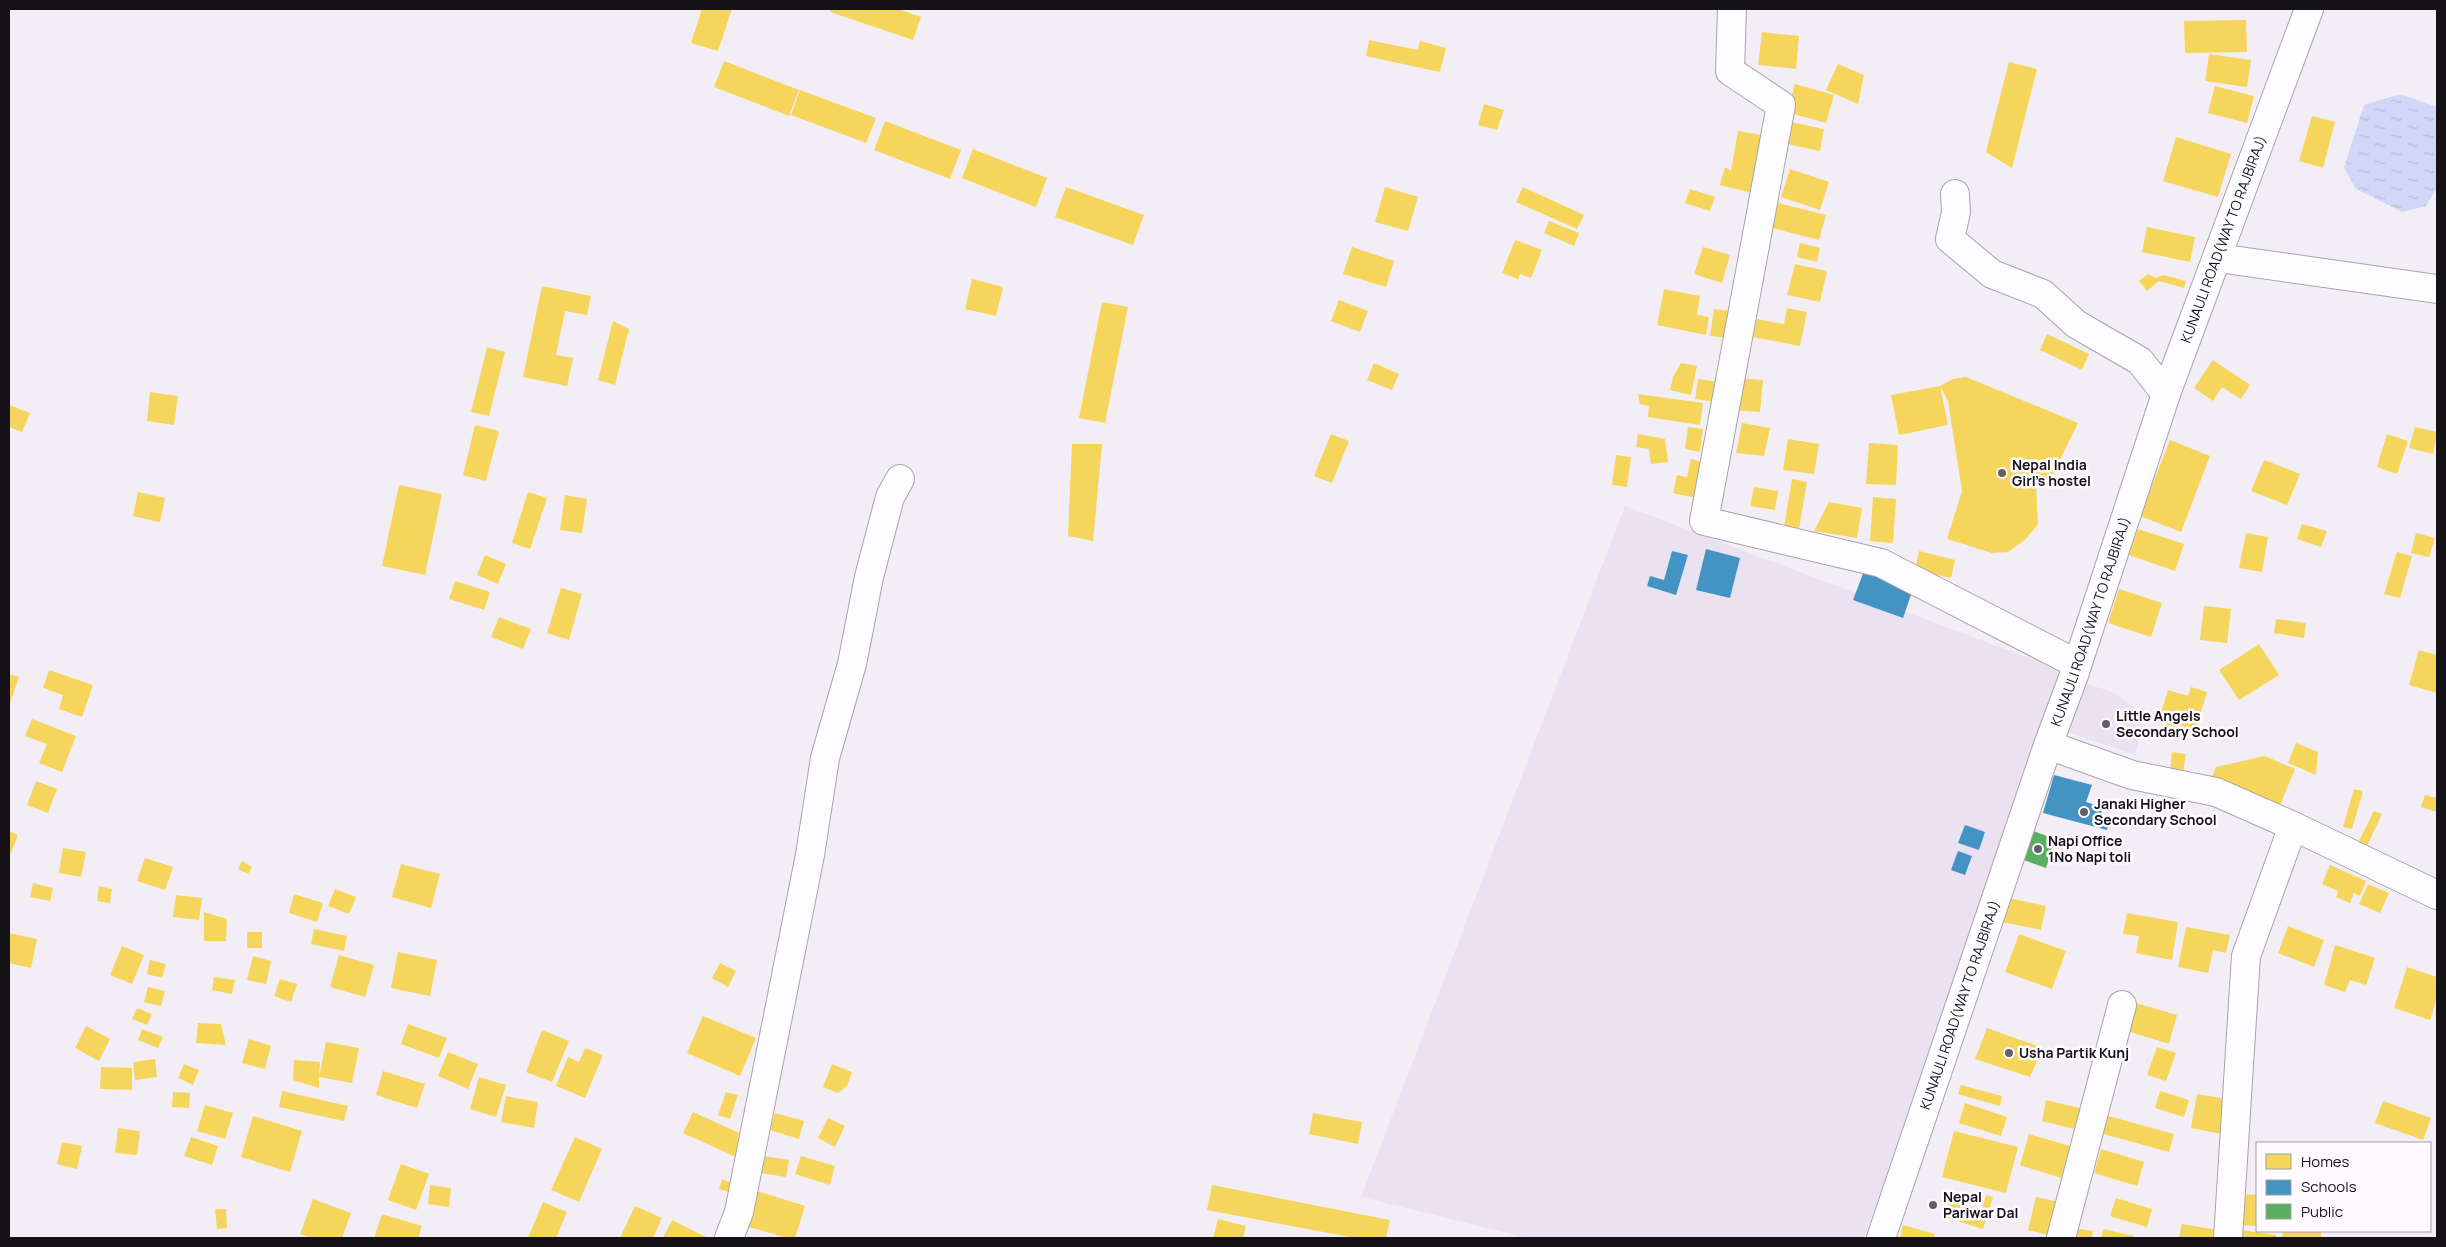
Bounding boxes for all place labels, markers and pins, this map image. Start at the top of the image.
place label: Nepal India Girl's hostel [2012,455,2091,490]
marker: Nepal India Girl's hostel [1996,467,2008,479]
place label: Little Angels Secondary School [2116,706,2239,741]
marker: Little Angels Secondary School [2100,718,2112,730]
place label: Janaki Higher Secondary School [2094,794,2217,829]
marker: Janaki Higher Secondary School [2078,806,2090,818]
place label: Napi Office 1No Napi toli [2048,831,2131,866]
marker: Napi Office 1No Napi toli [2032,843,2044,855]
place label: Usha Partik Kunj [2019,1043,2129,1062]
marker: Usha Partik Kunj [2003,1047,2015,1059]
place label: Nepal Pariwar Dal [1943,1187,2018,1222]
marker: Nepal Pariwar Dal [1927,1199,1939,1211]

